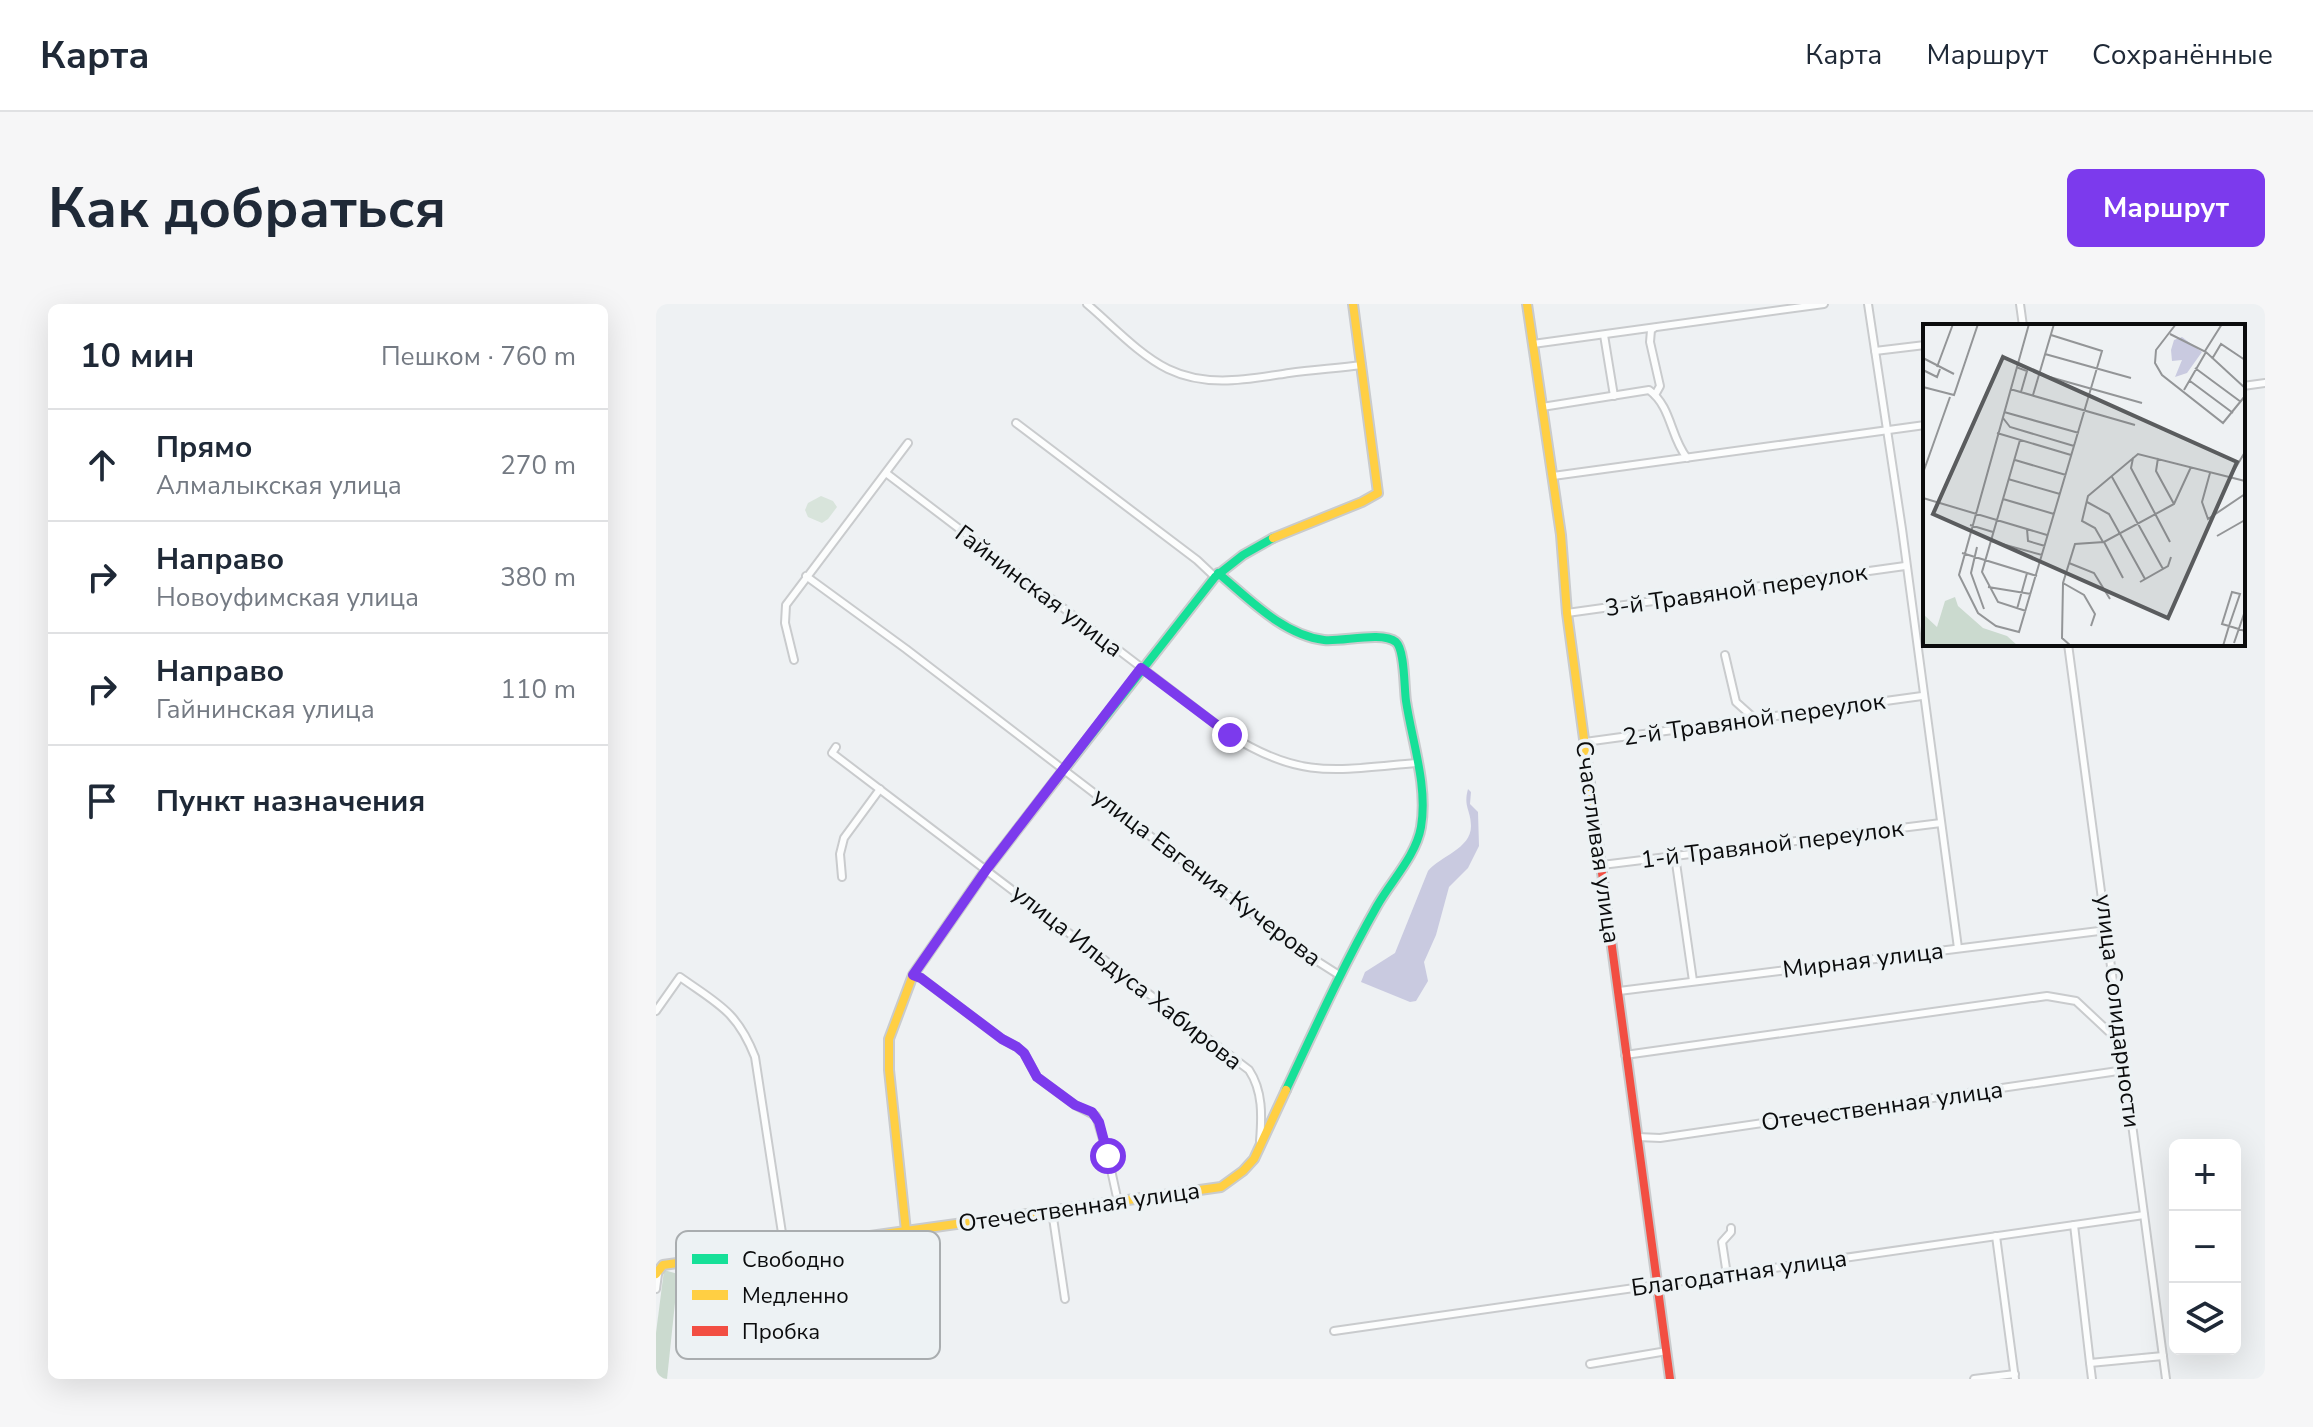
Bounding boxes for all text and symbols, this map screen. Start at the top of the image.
text: Карта [40,30,150,81]
text: Карта [1805,36,1882,74]
text: Маршрут [1926,36,2048,74]
text: Сохранённые [2092,36,2273,74]
button: Маршрут [2067,169,2265,247]
text: Как добраться [48,170,446,247]
inset map [1923,324,2245,646]
text: 10 мин [80,333,194,379]
text: Пешком · 760 m [381,339,576,374]
text: Прямо [156,427,253,468]
icon: ahead [80,443,124,487]
text: 270 m [500,448,576,483]
text: Алмалыкская улица [156,468,402,503]
street label: Гайнинская улица [949,517,1129,665]
text: Направо [156,539,284,580]
icon: right [80,555,124,599]
street label: 3-й Травяной переулок [1603,556,1870,624]
text: 380 m [500,560,576,595]
text: Новоуфимская улица [156,580,419,615]
text: Направо [156,651,284,692]
icon: right [80,667,124,711]
text: 110 m [500,672,576,707]
street label: 2-й Травяной переулок [1621,685,1888,753]
text: Гайнинская улица [156,692,375,727]
route end [1212,717,1248,753]
street label: Счастливая улица [1568,739,1628,945]
icon: arrive [80,779,124,823]
street label: улица Евгения Кучерова [1086,780,1328,974]
text: Пункт назначения [156,781,425,822]
street label: 1-й Травяной переулок [1639,812,1906,876]
street label: улица Ильдуса Хабирова [1005,877,1249,1077]
street label: улица Солидарности [2088,892,2148,1130]
street label: Мирная улица [1781,934,1945,986]
street label: Отечественная улица [1759,1073,2005,1139]
route start [1090,1138,1126,1174]
map controls [2169,1139,2241,1355]
button: + [2169,1139,2241,1211]
street label: Отечественная улица [956,1174,1202,1240]
button: − [2169,1211,2241,1283]
legend [676,1231,940,1359]
street label: Благодатная улица [1629,1242,1849,1304]
text: Свободно [742,1245,845,1275]
text: Медленно [742,1281,849,1311]
button: layers [2169,1283,2241,1355]
text: Пробка [742,1317,820,1347]

